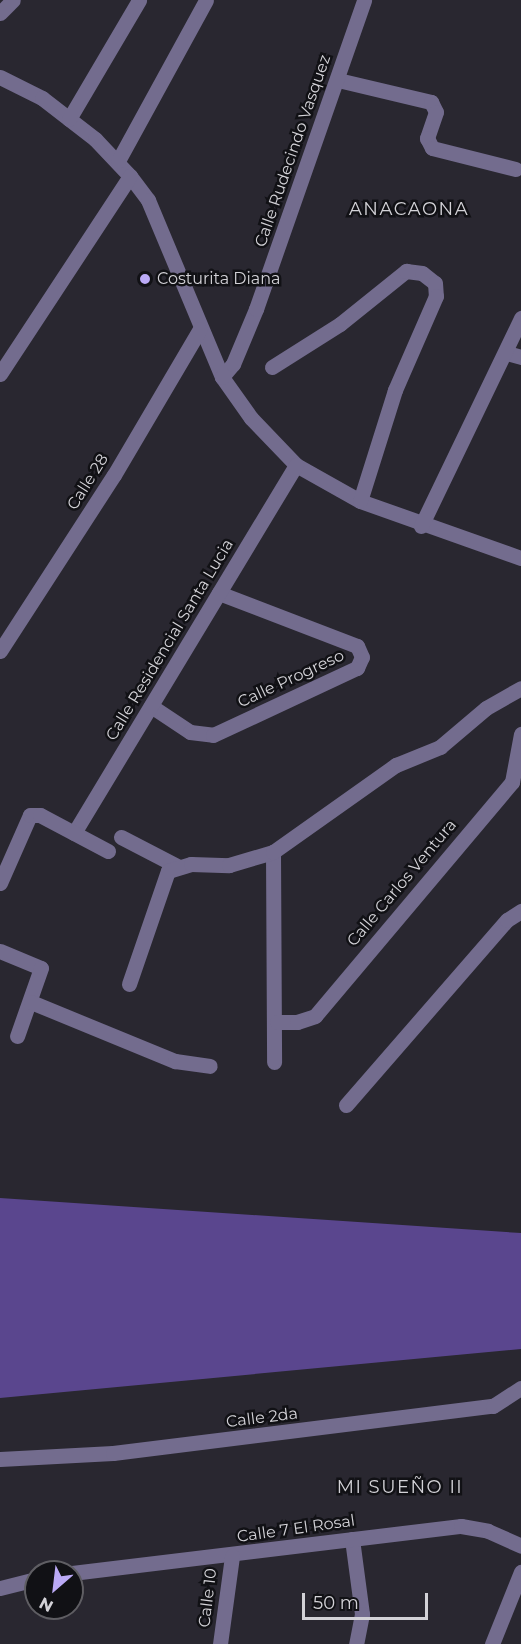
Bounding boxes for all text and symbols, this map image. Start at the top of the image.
street label: Calle Rudecindo Vasquez [251,52,335,250]
district label: ANACAONA [349,198,469,220]
place label: Costurita Diana [157,269,281,289]
marker: Costurita Diana [138,272,152,286]
street label: Calle 28 [63,450,113,514]
street label: Calle Residencial Santa Lucia [102,536,238,744]
street label: Calle Progreso [235,646,347,712]
street label: Calle Carlos Ventura [343,816,461,950]
street label: Calle 2da [225,1404,299,1432]
district label: MI SUEÑO II [337,1476,463,1498]
street label: Calle 7 El Rosal [236,1511,356,1547]
north arrow [24,1560,84,1620]
street label: Calle 10 [195,1567,221,1629]
scale bar [305,1581,431,1619]
text: 50 m [313,1592,359,1614]
text: N [36,1593,56,1616]

